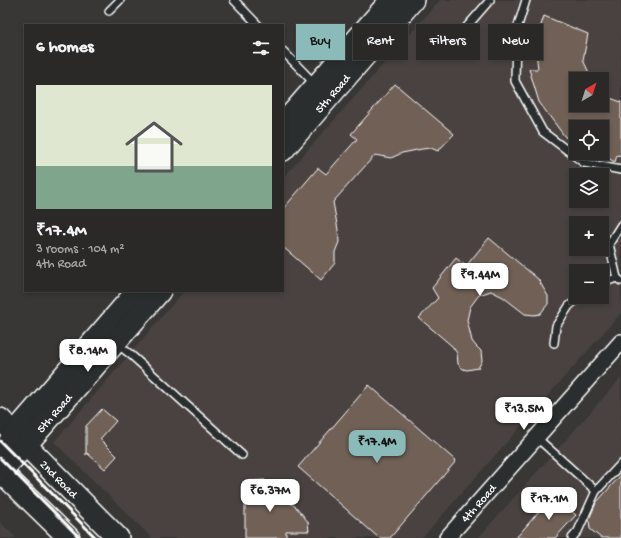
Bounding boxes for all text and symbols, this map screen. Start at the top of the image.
chip: Buy [296,24,345,60]
chip: Rent [353,24,408,60]
chip: Filters [416,24,480,60]
chip: New [488,24,543,60]
icon: filters [250,37,272,59]
text: 6 homes [36,38,94,58]
street label: 5th Road [313,72,355,117]
north arrow [569,72,609,112]
map controls [569,72,609,304]
icon: home [118,111,190,183]
button: locate [569,120,609,160]
button: layers [569,168,609,208]
button: + [569,216,609,256]
text: ₹17.4M [36,222,87,242]
text: 3 rooms · 104 m² [36,242,124,257]
text: 4th Road [36,257,86,272]
pin: ₹9.44M [447,263,513,297]
button: − [569,264,609,304]
text: ₹9.44M [460,268,500,283]
pin: ₹8.14M [55,339,121,373]
text: ₹8.14M [68,344,108,359]
street label: 5th Road [35,391,77,436]
pin: ₹13.5M [491,397,557,431]
text: ₹13.5M [504,402,544,417]
pin: ₹17.4M [344,430,410,464]
text: ₹17.4M [358,435,396,450]
street label: 2nd Road [36,458,80,503]
pin: ₹6.37M [237,479,303,513]
street label: 4th Road [459,482,501,526]
text: ₹6.37M [250,484,290,499]
pin: ₹17.1M [516,487,582,521]
text: ₹17.1M [530,492,568,507]

